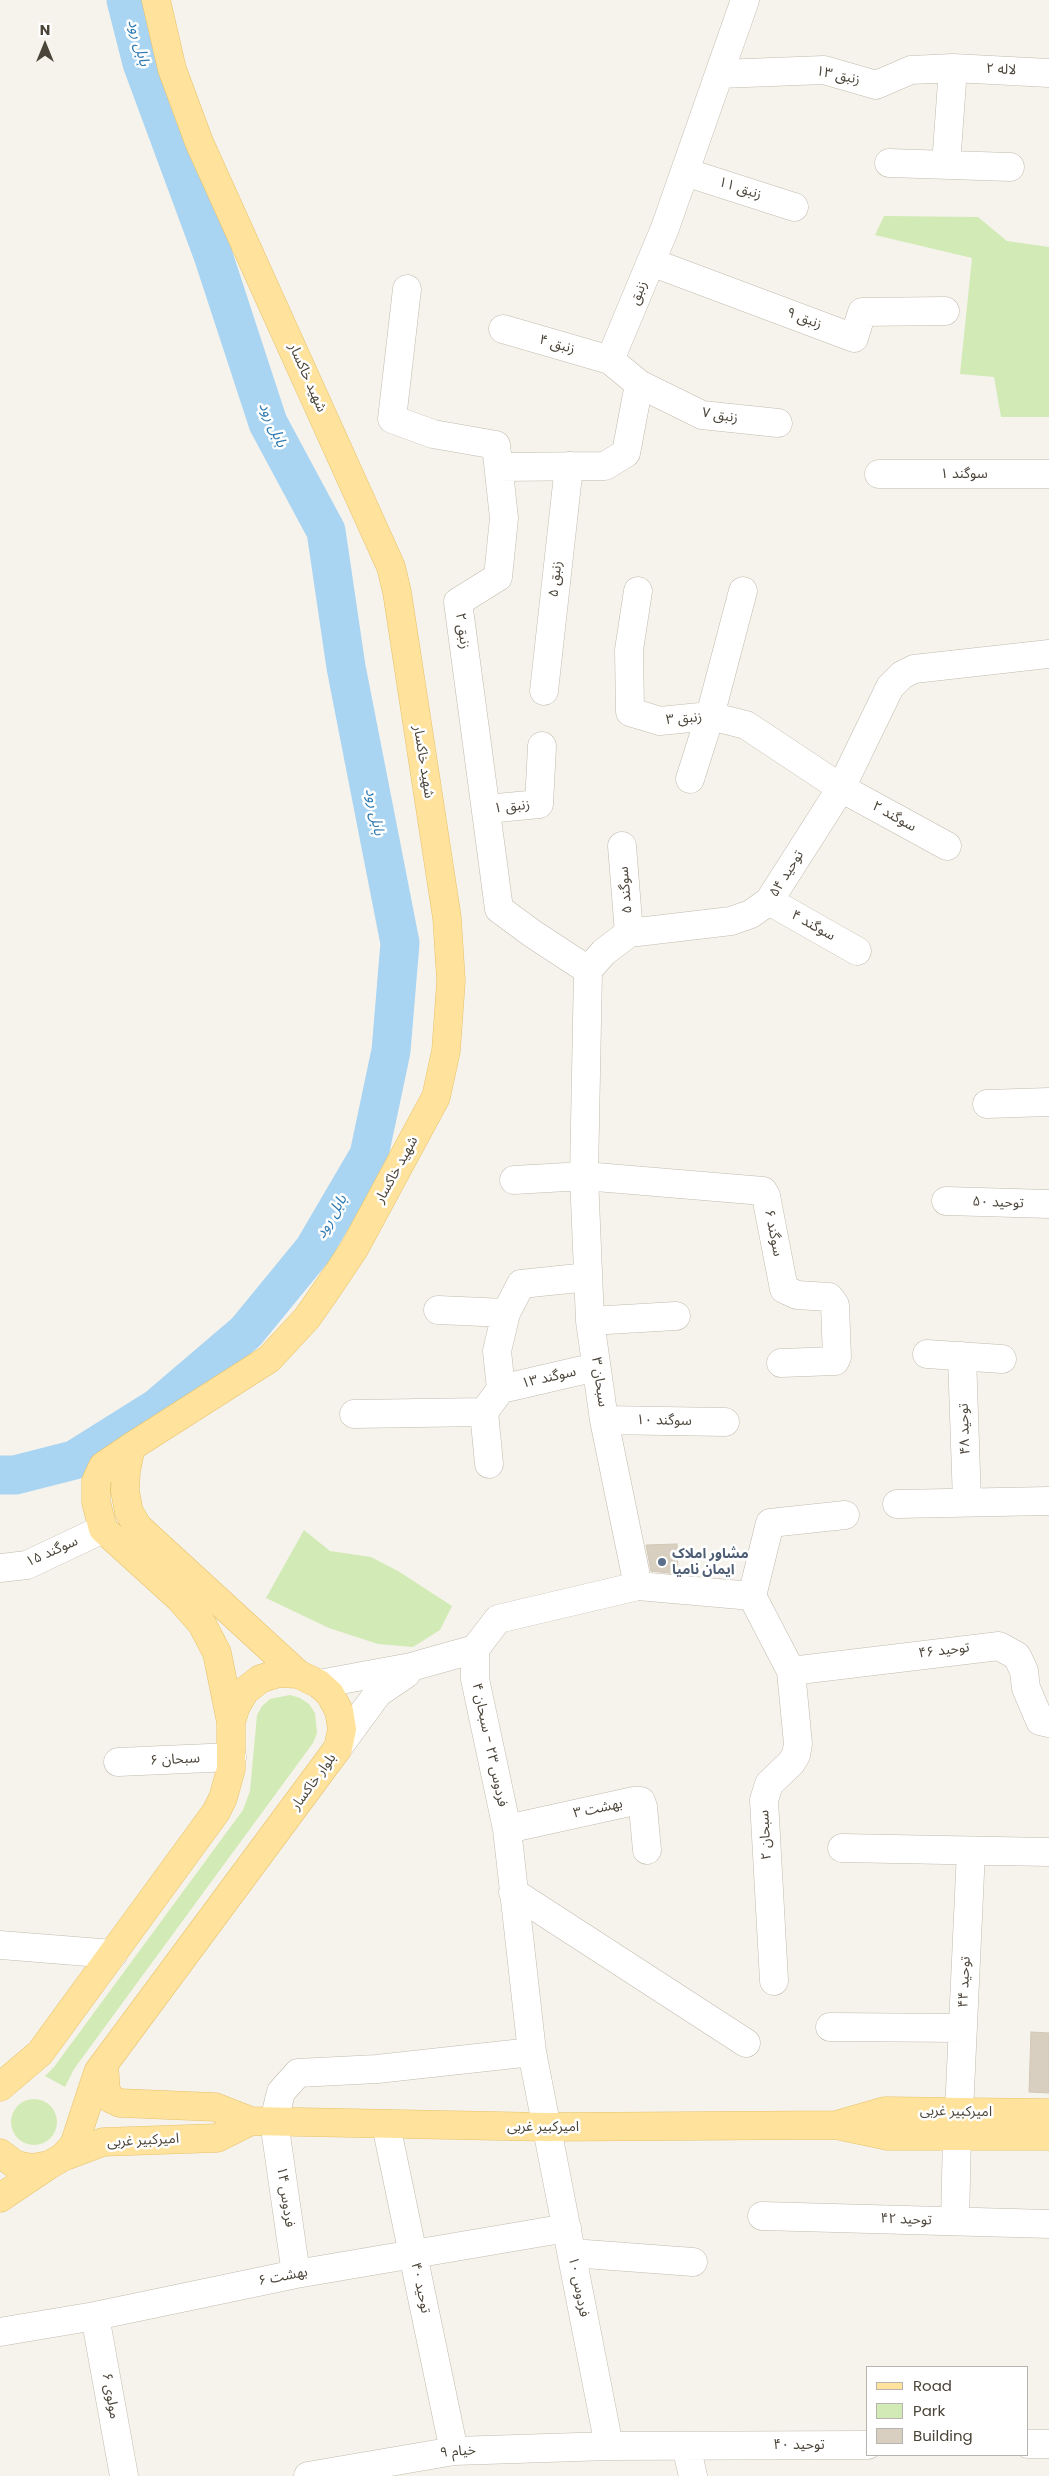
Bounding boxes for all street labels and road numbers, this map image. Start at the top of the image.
street label: لاله ۲ [985,61,1017,79]
street label: زنبق ۱۳ [815,63,861,89]
street label: زنبق ۱۱ [716,174,764,204]
street label: زنبق [627,278,651,308]
street label: زنبق ۹ [784,305,824,333]
street label: زنبق ۴ [537,332,577,358]
street label: شهید خاکسار [284,341,330,415]
street label: زنبق ۷ [701,405,739,427]
street label: سوگند ۱ [940,466,988,482]
street label: زنبق ۵ [546,560,566,598]
street label: زنبق ۲ [451,612,473,650]
street label: زنبق ۳ [665,709,703,729]
street label: شهید خاکسار [409,724,437,800]
street label: زنبق ۱ [493,797,531,817]
street label: سوگند ۲ [869,798,919,836]
street label: توحید ۵۴ [766,848,808,900]
street label: سوگند ۵ [616,866,636,914]
street label: سوگند ۴ [788,907,838,945]
street label: شهید خاکسار [372,1134,422,1206]
street label: توحید ۵۰ [972,1194,1024,1212]
street label: سوگند ۶ [760,1208,786,1258]
street label: سبحان ۳ [587,1356,611,1408]
street label: سوگند ۱۳ [520,1364,578,1392]
street label: توحید ۴۸ [956,1403,974,1455]
street label: سوگند ۱۰ [636,1412,692,1430]
street label: سوگند ۱۵ [23,1533,81,1571]
street label: توحید ۴۶ [917,1640,971,1662]
street label: فردوس ۲۳ - سبحان ۴ [468,1681,510,1809]
street label: سبحان ۶ [150,1750,200,1770]
street label: بلوار خاکسار [288,1750,340,1814]
street label: بهشت ۳ [572,1796,624,1822]
street label: سبحان ۲ [756,1810,776,1860]
street label: توحید ۴۴ [955,1956,975,2008]
street label: امیرکبیر غربی [920,2103,992,2121]
street label: امیرکبیر غربی [507,2119,579,2135]
street label: امیرکبیر غربی [107,2131,179,2151]
street label: فردوس ۱۴ [272,2166,298,2228]
street label: توحید ۴۲ [880,2211,932,2229]
street label: فردوس ۱۰ [564,2255,592,2319]
street label: توحید ۴۰ [406,2261,434,2315]
street label: بهشت ۶ [257,2264,309,2290]
street label: مولوی ۶ [98,2372,122,2420]
street label: توحید ۴۰ [773,2437,825,2453]
street label: خیام ۹ [439,2442,477,2462]

